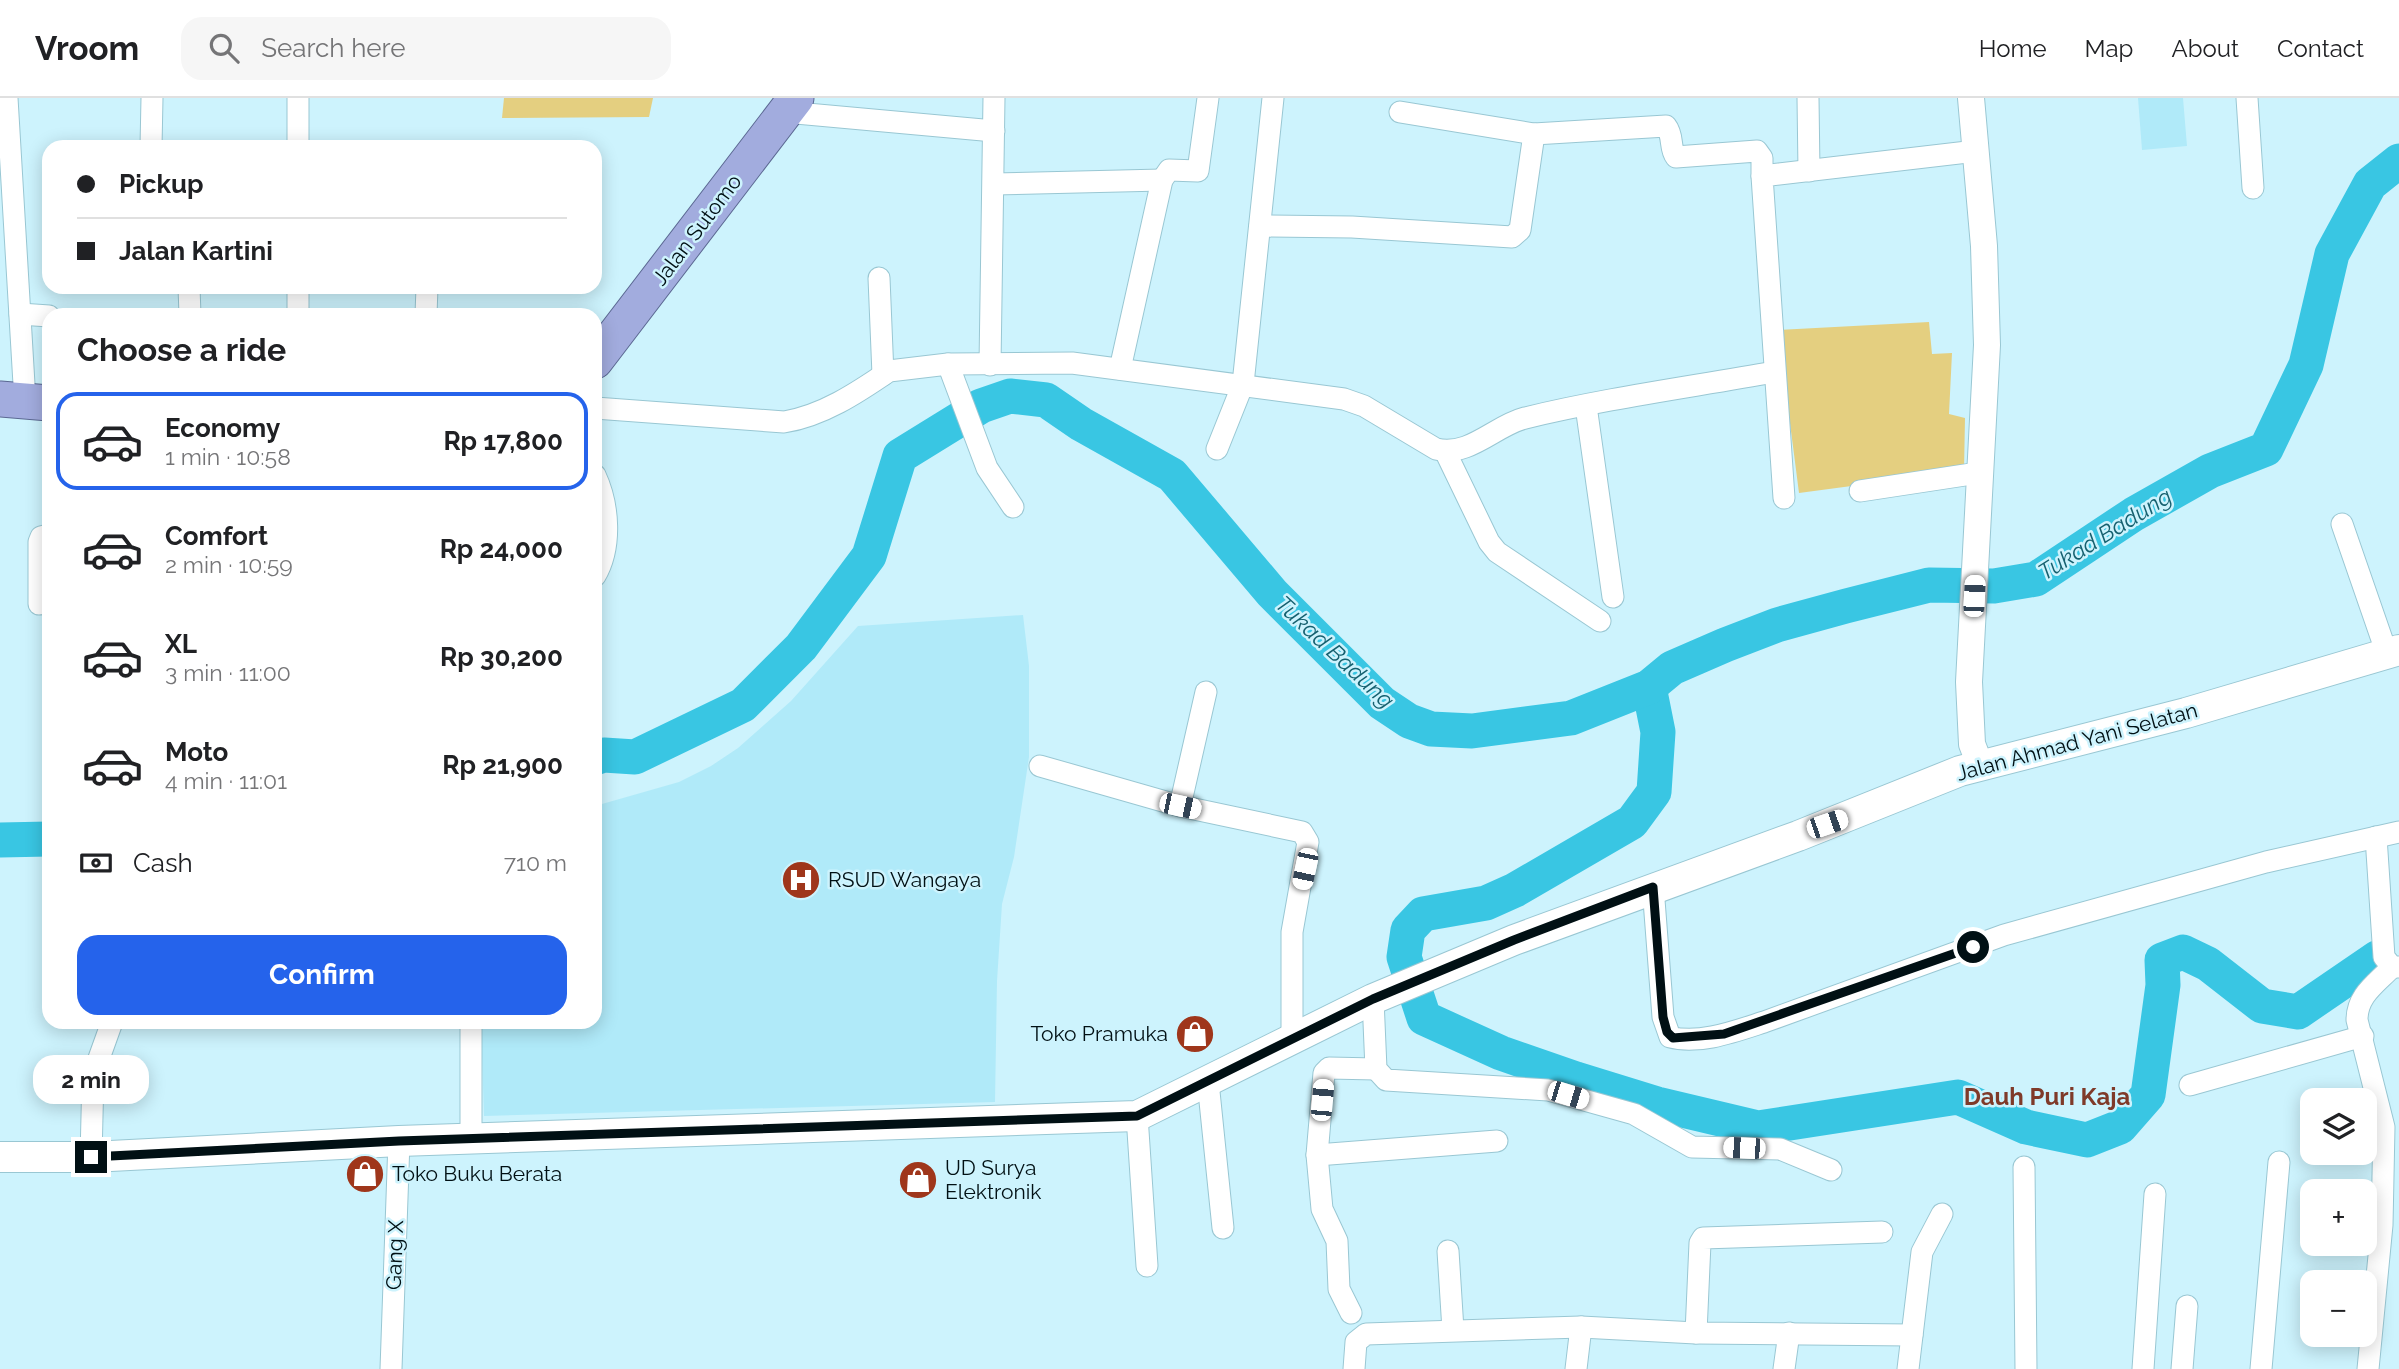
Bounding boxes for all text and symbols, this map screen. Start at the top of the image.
search box [181,17,671,80]
text: Vroom [35,29,139,68]
icon: search [205,29,243,67]
text: Search here [261,33,406,63]
text: Home [1979,34,2047,63]
text: Map [2085,34,2133,63]
text: About [2171,34,2239,63]
text: Contact [2277,34,2364,63]
text: Pickup [119,169,204,199]
street label: Jalan Sutomo [647,169,746,290]
text: Jalan Kartini [119,236,273,266]
text: Choose a ride [77,331,286,368]
icon: car [81,410,144,473]
text: Economy [165,413,280,443]
text: Rp 17,800 [443,426,563,456]
text: 1 min · 10:58 [165,443,291,470]
water label: Tukad Badung [2033,482,2177,585]
icon: car [81,518,144,581]
text: Comfort [165,521,268,551]
text: Rp 24,000 [440,534,563,564]
text: 2 min · 10:59 [165,551,293,578]
car [1963,574,1986,618]
water label: Tukad Badung [1271,590,1400,714]
icon: car [81,626,144,689]
text: XL [165,629,197,659]
text: Rp 30,200 [440,642,563,672]
text: 3 min · 11:00 [165,659,291,686]
street label: Jalan Ahmad Yani Selatan [1954,697,2200,786]
icon: car [81,734,144,797]
text: Moto [165,737,228,767]
text: Rp 21,900 [442,750,563,780]
text: 4 min · 11:01 [165,767,287,794]
car [1158,791,1203,821]
car [1804,807,1851,841]
icon: cash [77,844,115,882]
car [1291,846,1320,892]
text: Cash [133,848,193,878]
text: 710 m [504,849,567,876]
hospital icon: RSUD Wangaya [780,859,822,901]
place label: RSUD Wangaya [828,867,981,892]
route start [1957,931,1989,963]
button: Confirm [77,935,567,1015]
shop icon: Toko Pramuka [1174,1013,1216,1055]
place label: Toko Pramuka [1030,1021,1168,1046]
callout: 2 min [33,1056,149,1104]
text: 2 min [61,1066,121,1093]
car [1310,1078,1335,1122]
car [1545,1079,1592,1111]
district label: Dauh Puri Kaja [1964,1082,2131,1111]
map controls [2300,1088,2377,1347]
button: layers [2300,1088,2377,1165]
car [1723,1137,1766,1159]
route end [75,1141,107,1173]
shop icon: Toko Buku Berata [344,1153,386,1195]
place label: UD Surya Elektronik [945,1155,1041,1204]
shop icon: UD Surya Elektronik [897,1159,939,1201]
place label: Toko Buku Berata [392,1161,562,1186]
button: + [2300,1179,2377,1256]
street label: Gang X [381,1219,408,1290]
button: − [2300,1270,2377,1347]

